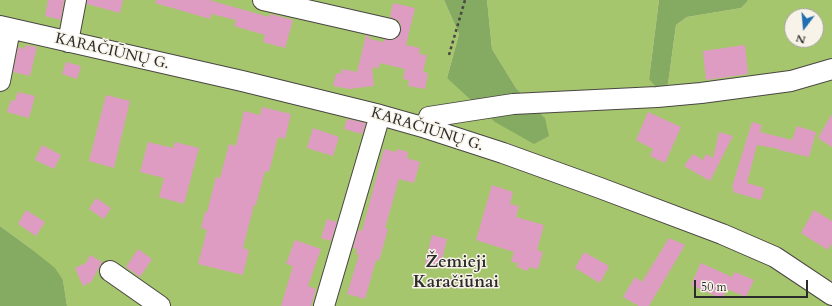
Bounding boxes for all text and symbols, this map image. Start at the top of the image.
north arrow [784,8,824,48]
street label: KARAČIŪNŲ G. [53,30,171,74]
text: N [794,31,807,48]
street label: KARAČIŪNŲ G. [369,104,485,156]
district label: Žemieji Karačiūnai [413,253,499,293]
scale bar [696,272,810,298]
text: 50 m [701,279,727,295]

